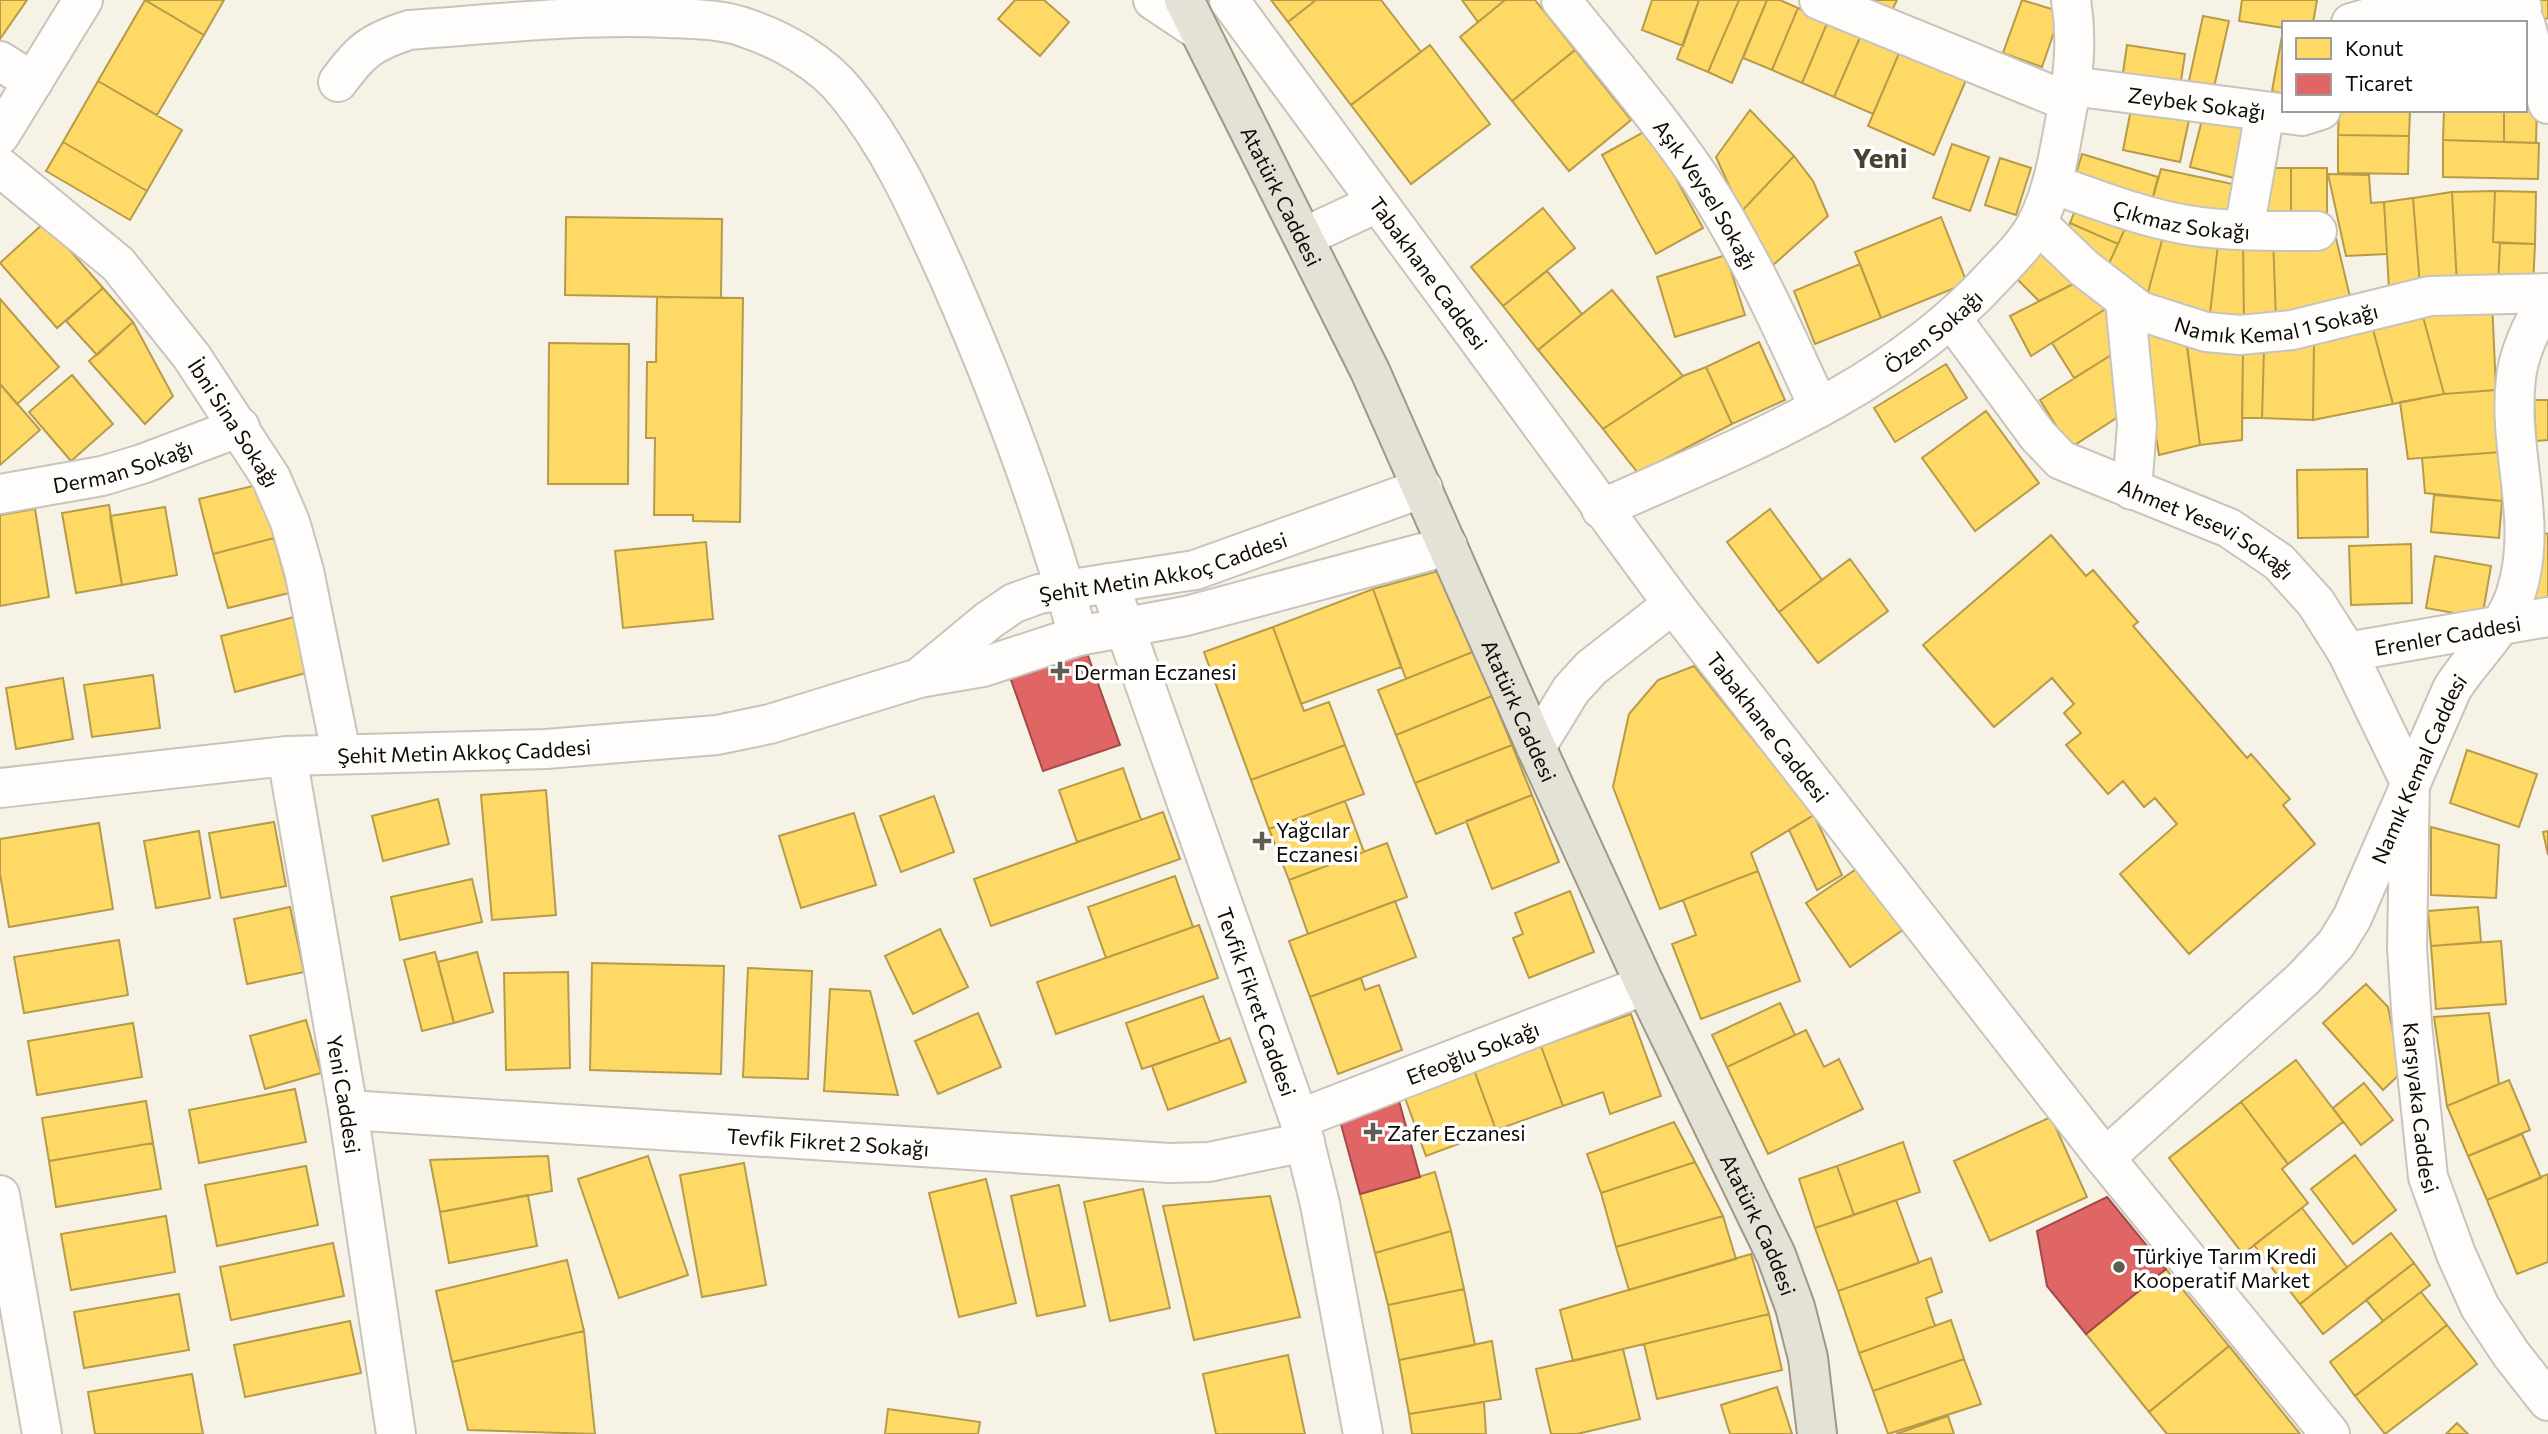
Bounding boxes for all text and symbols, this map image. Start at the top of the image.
legend [2282,21,2527,112]
text: Konut [2345,35,2403,60]
text: Ticaret [2345,70,2413,95]
street label: Zeybek Sokağı [2127,81,2267,124]
street label: Aşık Veysel Sokağı [1649,114,1763,273]
street label: Atatürk Caddesi [1237,122,1328,270]
district label: Yeni [1852,140,1908,174]
street label: Tabakhane Caddesi [1365,191,1494,354]
street label: Çıkmaz Sokağı [2110,194,2250,243]
street label: Özen Sokağı [1879,284,1987,378]
street label: Namık Kemal 1 Sokağı [2172,297,2380,347]
street label: İbni Sina Sokağı [184,354,286,490]
street label: Derman Sokağı [51,434,196,497]
street label: Ahmet Yesevi Sokağı [2115,472,2300,584]
street label: Şehit Metin Akkoç Caddesi [1037,526,1290,606]
street label: Erenler Caddesi [2372,609,2523,660]
street label: Atatürk Caddesi [1477,635,1563,785]
street label: Tabakhane Caddesi [1702,647,1835,806]
place label: Derman Eczanesi [1074,659,1237,684]
marker: Derman Eczanesi [1052,663,1068,679]
street label: Namık Kemal Caddesi [2365,668,2471,867]
street label: Şehit Metin Akkoç Caddesi [337,733,592,767]
place label: Yağcılar Eczanesi [1276,817,1358,866]
marker: Yağcılar Eczanesi [1254,833,1270,849]
street label: Tevfik Fikret Caddesi [1212,904,1302,1099]
street label: Efeoğlu Sokağı [1403,1015,1542,1089]
street label: Karşıyaka Caddesi [2399,1021,2445,1196]
street label: Yeni Caddesi [323,1033,367,1155]
place label: Zafer Eczanesi [1387,1120,1526,1145]
street label: Tevfik Fikret 2 Sokağı [726,1122,930,1160]
marker: Zafer Eczanesi [1365,1124,1381,1140]
street label: Atatürk Caddesi [1716,1149,1802,1298]
place label: Türkiye Tarım Kredi Kooperatif Market [2133,1243,2317,1292]
marker: Türkiye Tarım Kredi Kooperatif Market [2111,1259,2127,1275]

